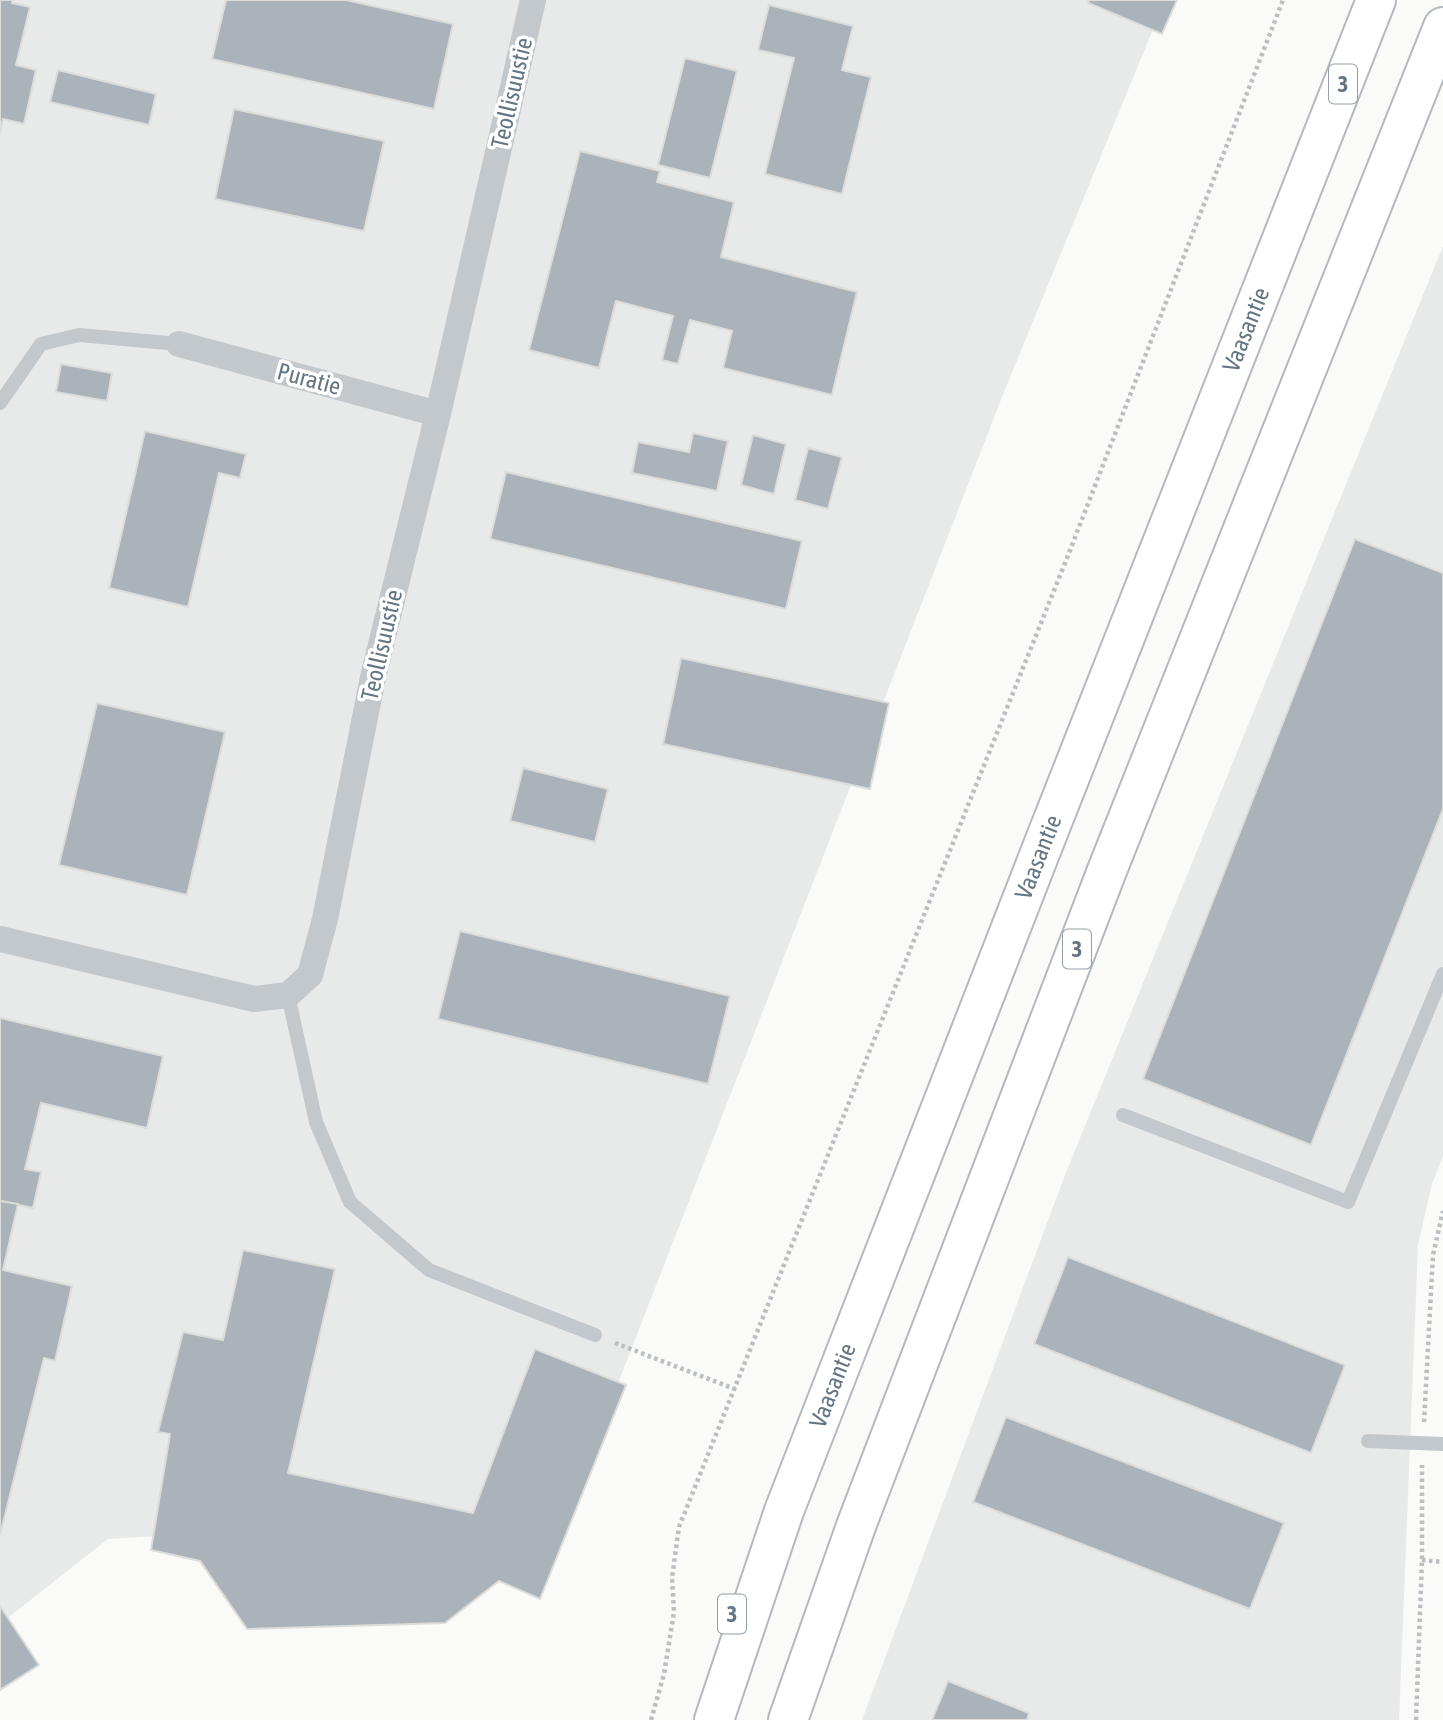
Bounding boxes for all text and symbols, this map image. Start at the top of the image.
street label: Teollisuustie [486,35,537,151]
road number: 3 [1329,64,1357,104]
street label: Vaasantie [1217,284,1274,375]
street label: Puratie [275,357,344,400]
street label: Teollisuustie [356,587,407,703]
street label: Vaasantie [1009,811,1067,903]
road number: 3 [1063,930,1091,968]
street label: Vaasantie [804,1339,861,1431]
road number: 3 [718,1595,746,1634]

